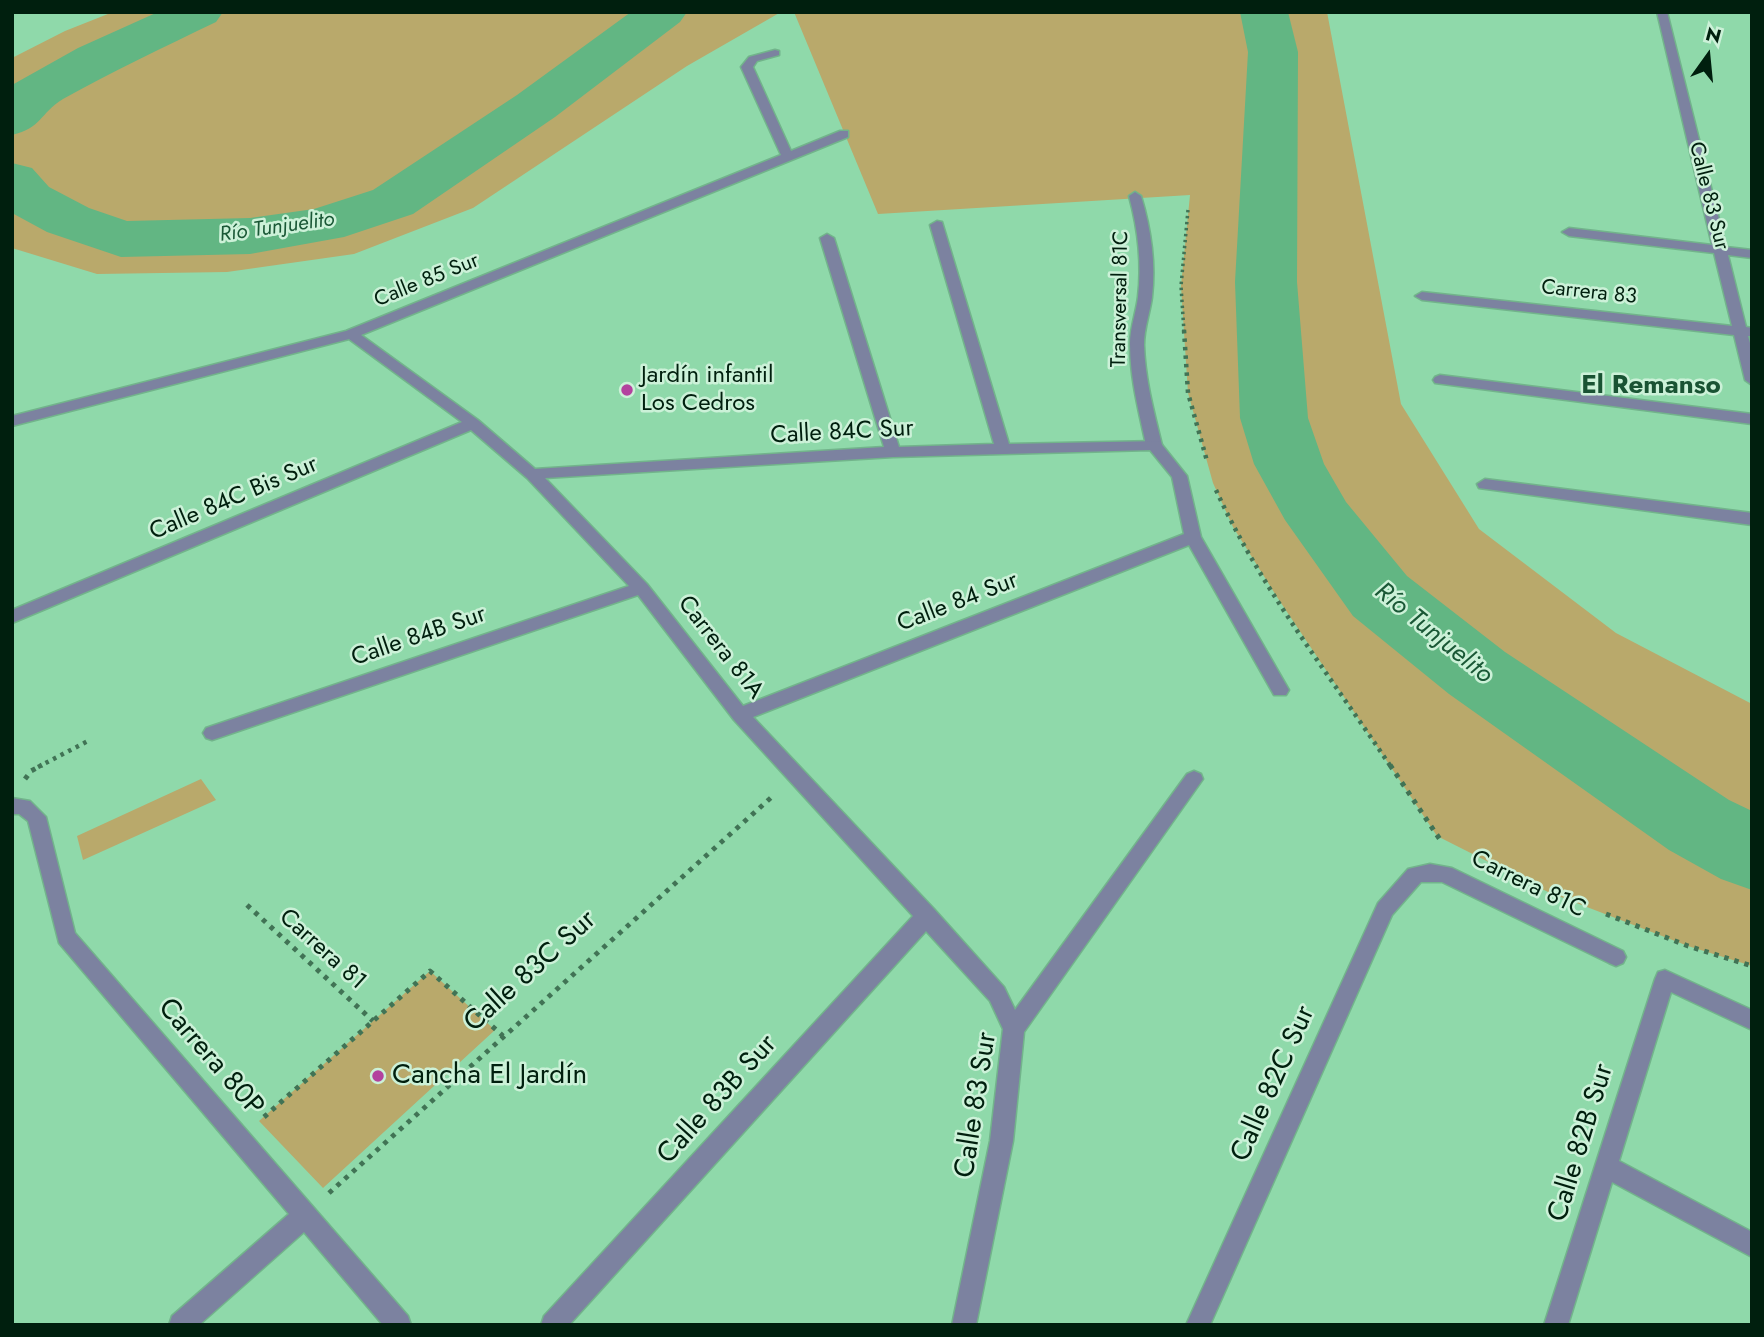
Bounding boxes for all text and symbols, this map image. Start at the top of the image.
text: N [1703,20,1724,50]
north arrow [1673,21,1743,91]
street label: Calle 83 Sur [1682,139,1734,253]
water label: Río Tunjuelito [218,207,336,249]
street label: Transversal 81C [1107,230,1135,368]
street label: Calle 85 Sur [371,249,483,313]
street label: Carrera 83 [1540,275,1638,311]
place label: Jardín infantil Los Cedros [641,362,774,418]
district label: El Remanso [1581,371,1721,403]
marker: Jardín infantil Los Cedros [619,382,635,398]
street label: Calle 84C Sur [770,415,914,451]
street label: Calle 84C Bis Sur [146,451,322,547]
street label: Calle 84 Sur [894,567,1022,639]
water label: Río Tunjuelito [1368,577,1498,691]
street label: Carrera 81A [671,591,769,705]
street label: Calle 84B Sur [348,601,490,673]
street label: Carrera 81C [1466,845,1590,925]
street label: Carrera 81 [272,903,372,997]
street label: Calle 83C Sur [458,904,604,1040]
street label: Carrera 80P [150,992,270,1124]
street label: Calle 82C Sur [1225,1001,1323,1167]
street label: Calle 83B Sur [651,1028,785,1172]
street label: Calle 83 Sur [949,1030,1005,1180]
place label: Cancha El Jardín [392,1059,587,1093]
street label: Calle 82B Sur [1542,1060,1622,1226]
marker: Cancha El Jardín [370,1068,386,1084]

